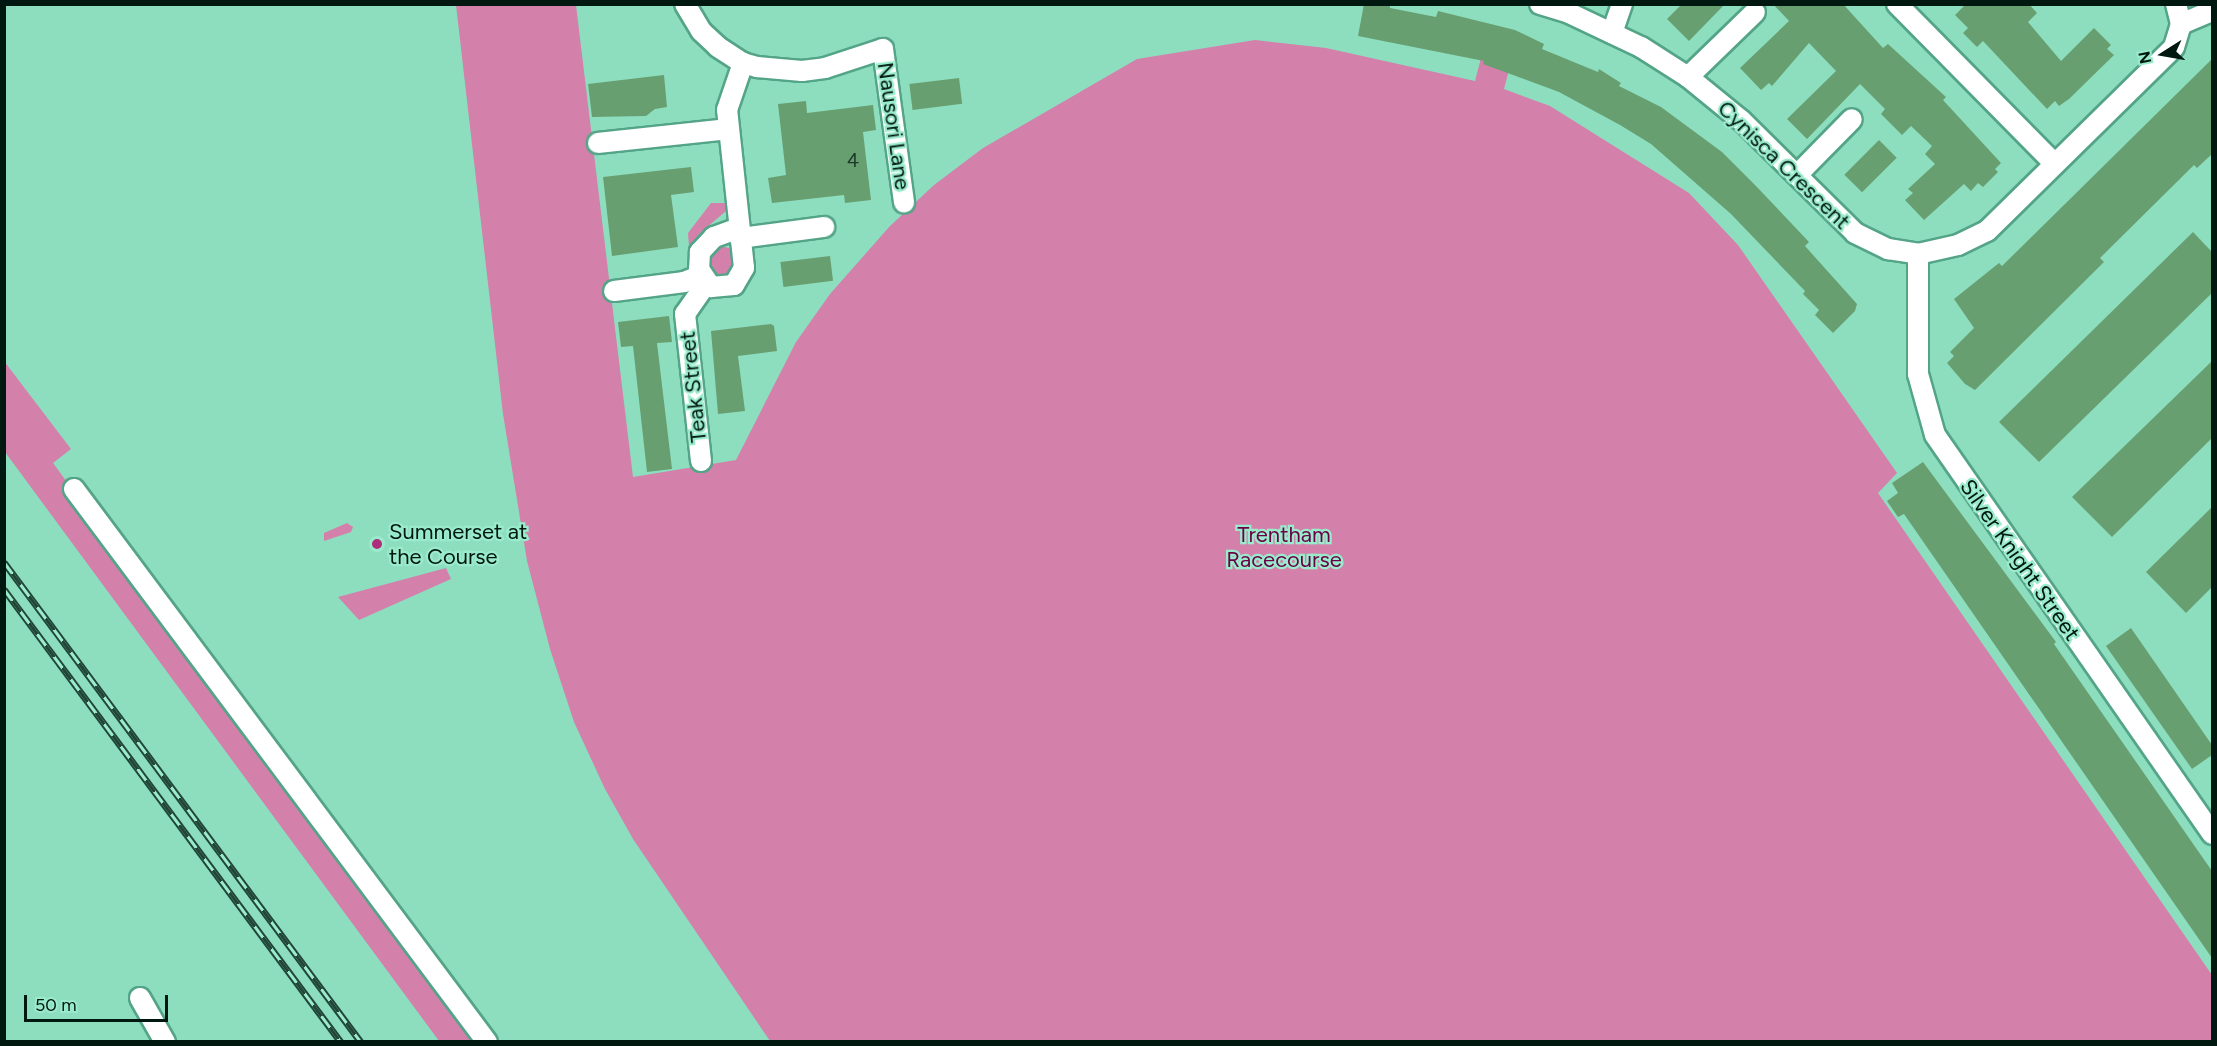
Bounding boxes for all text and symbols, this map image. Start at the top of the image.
north arrow [2133,24,2193,84]
text: N [2134,50,2155,65]
street label: Nausori Lane [872,61,916,191]
street label: Cynisca Crescent [1712,95,1856,235]
house number: 4 [847,148,859,172]
street label: Teak Street [674,330,712,444]
street label: Silver Knight Street [1954,474,2086,646]
place label: Summerset at the Course [389,518,527,570]
park label: Trentham Racecourse [1226,521,1342,572]
marker: Summerset at the Course [370,537,384,551]
scale bar [27,983,171,1021]
text: 50 m [35,994,77,1016]

